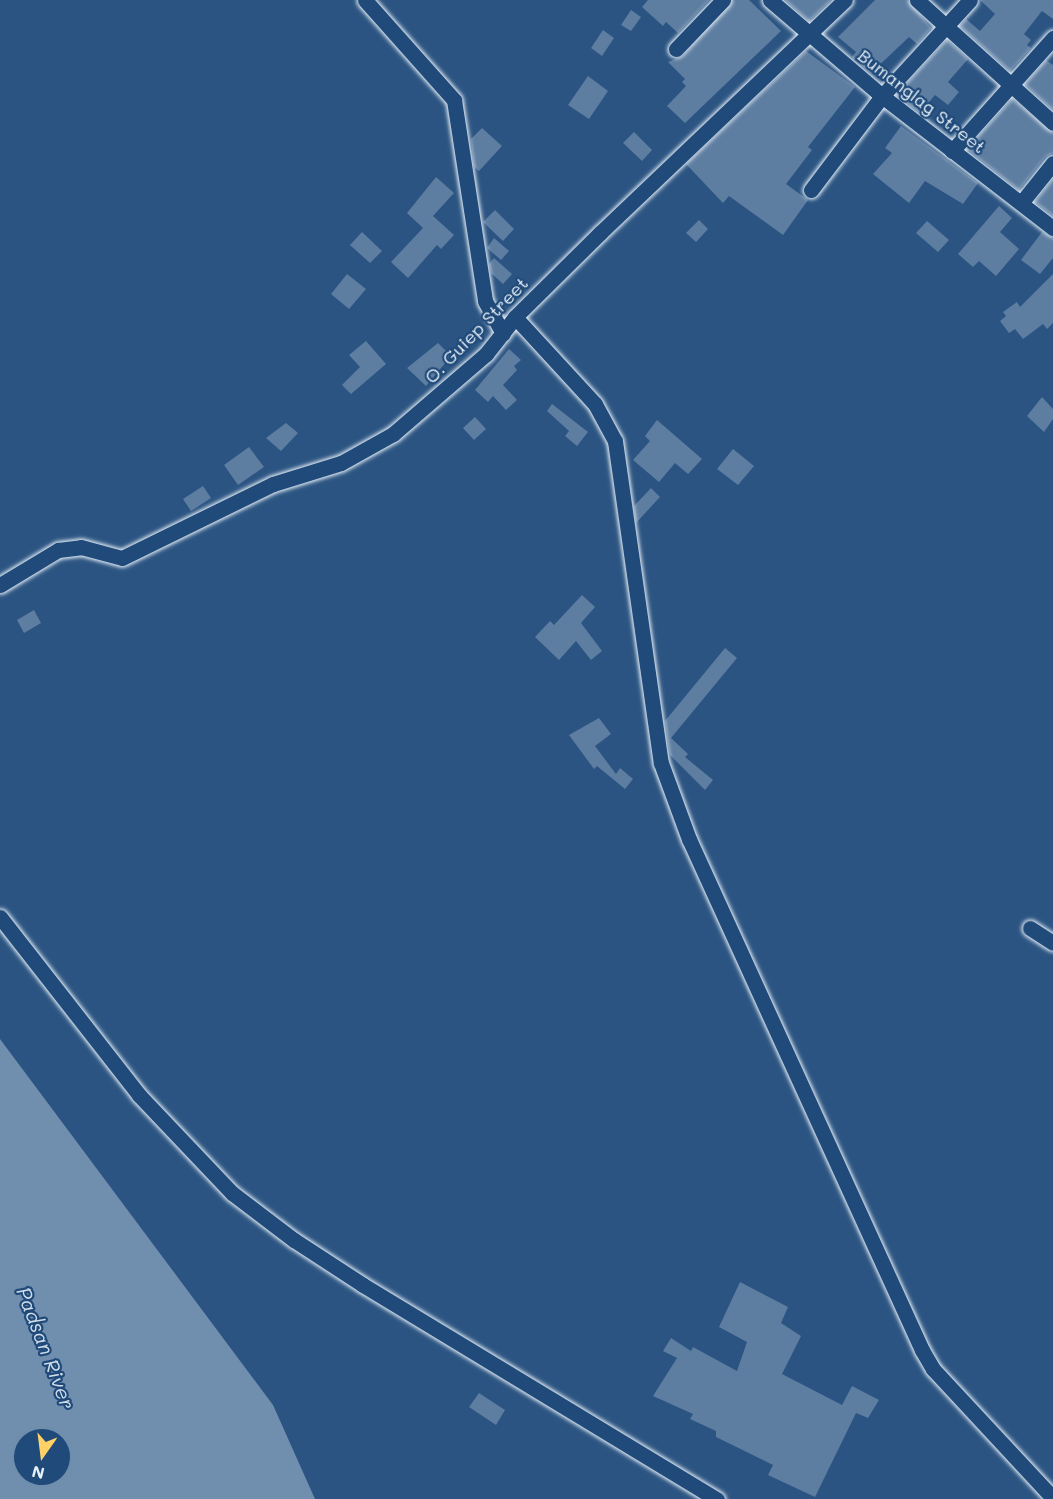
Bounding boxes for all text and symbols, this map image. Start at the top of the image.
street label: Bumanglag Street [854,44,990,158]
street label: O. Guiep Street [420,272,532,388]
water label: Padsan River [12,1284,80,1412]
north arrow [12,1427,72,1487]
text: N [30,1461,46,1485]

